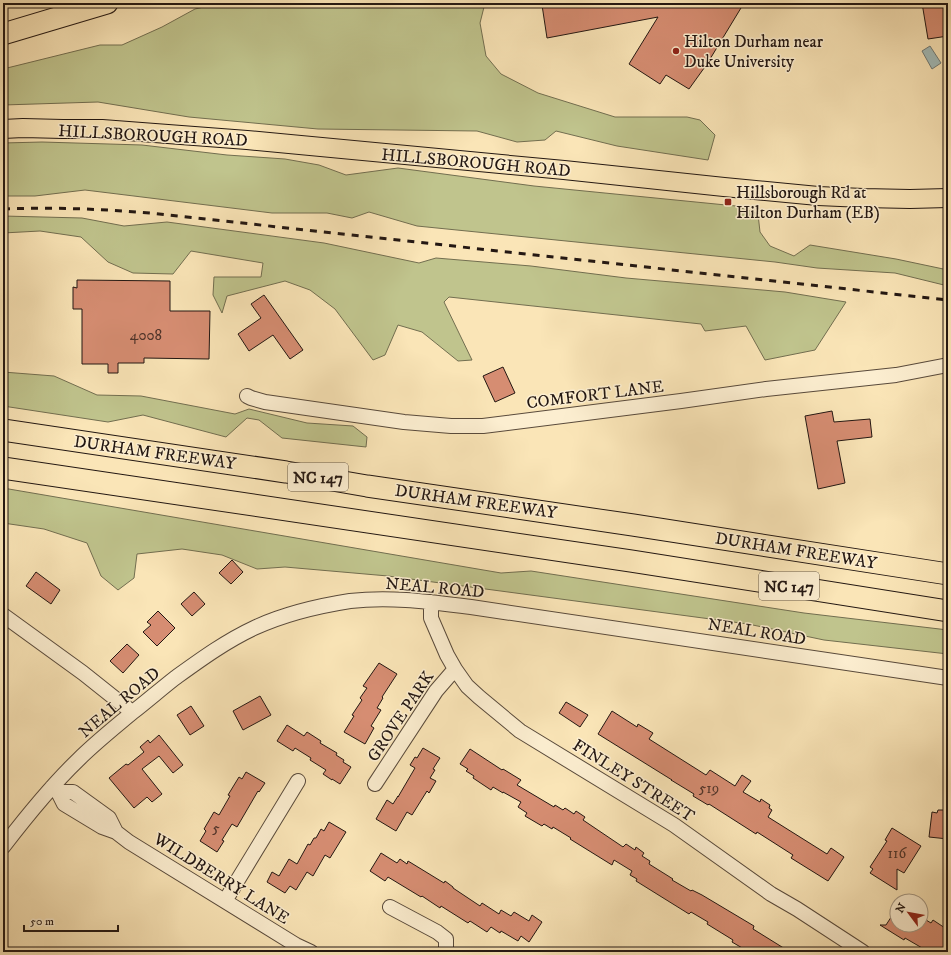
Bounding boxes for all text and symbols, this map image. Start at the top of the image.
place label: Hilton Durham near Duke University [684,31,824,73]
marker: Hilton Durham near Duke University [671,46,681,56]
street label: HILLSBOROUGH ROAD [58,120,248,152]
street label: HILLSBOROUGH ROAD [380,144,571,182]
place label: Hillsborough Rd at Hilton Durham (EB) [736,182,880,224]
marker: Hillsborough Rd at Hilton Durham (EB) [723,197,733,207]
house number: 4008 [130,326,162,345]
street label: COMFORT LANE [525,376,665,414]
street label: DURHAM FREEWAY [72,431,238,475]
road number: NC 147 [288,463,348,491]
street label: DURHAM FREEWAY [393,480,559,524]
street label: DURHAM FREEWAY [713,527,879,575]
road number: NC 147 [759,572,819,600]
street label: NEAL ROAD [385,573,485,603]
street label: NEAL ROAD [706,613,808,651]
street label: NEAL ROAD [75,662,165,743]
street label: GROVE PARK [362,667,439,766]
street label: FINLEY STREET [568,734,699,827]
house number: 519 [699,779,719,798]
house number: 5 [212,819,220,838]
street label: WILDBERRY LANE [149,828,294,930]
house number: 116 [888,844,908,863]
north arrow [889,893,929,933]
text: N [893,901,910,916]
scale bar [24,907,118,933]
text: 50 m [30,914,54,929]

